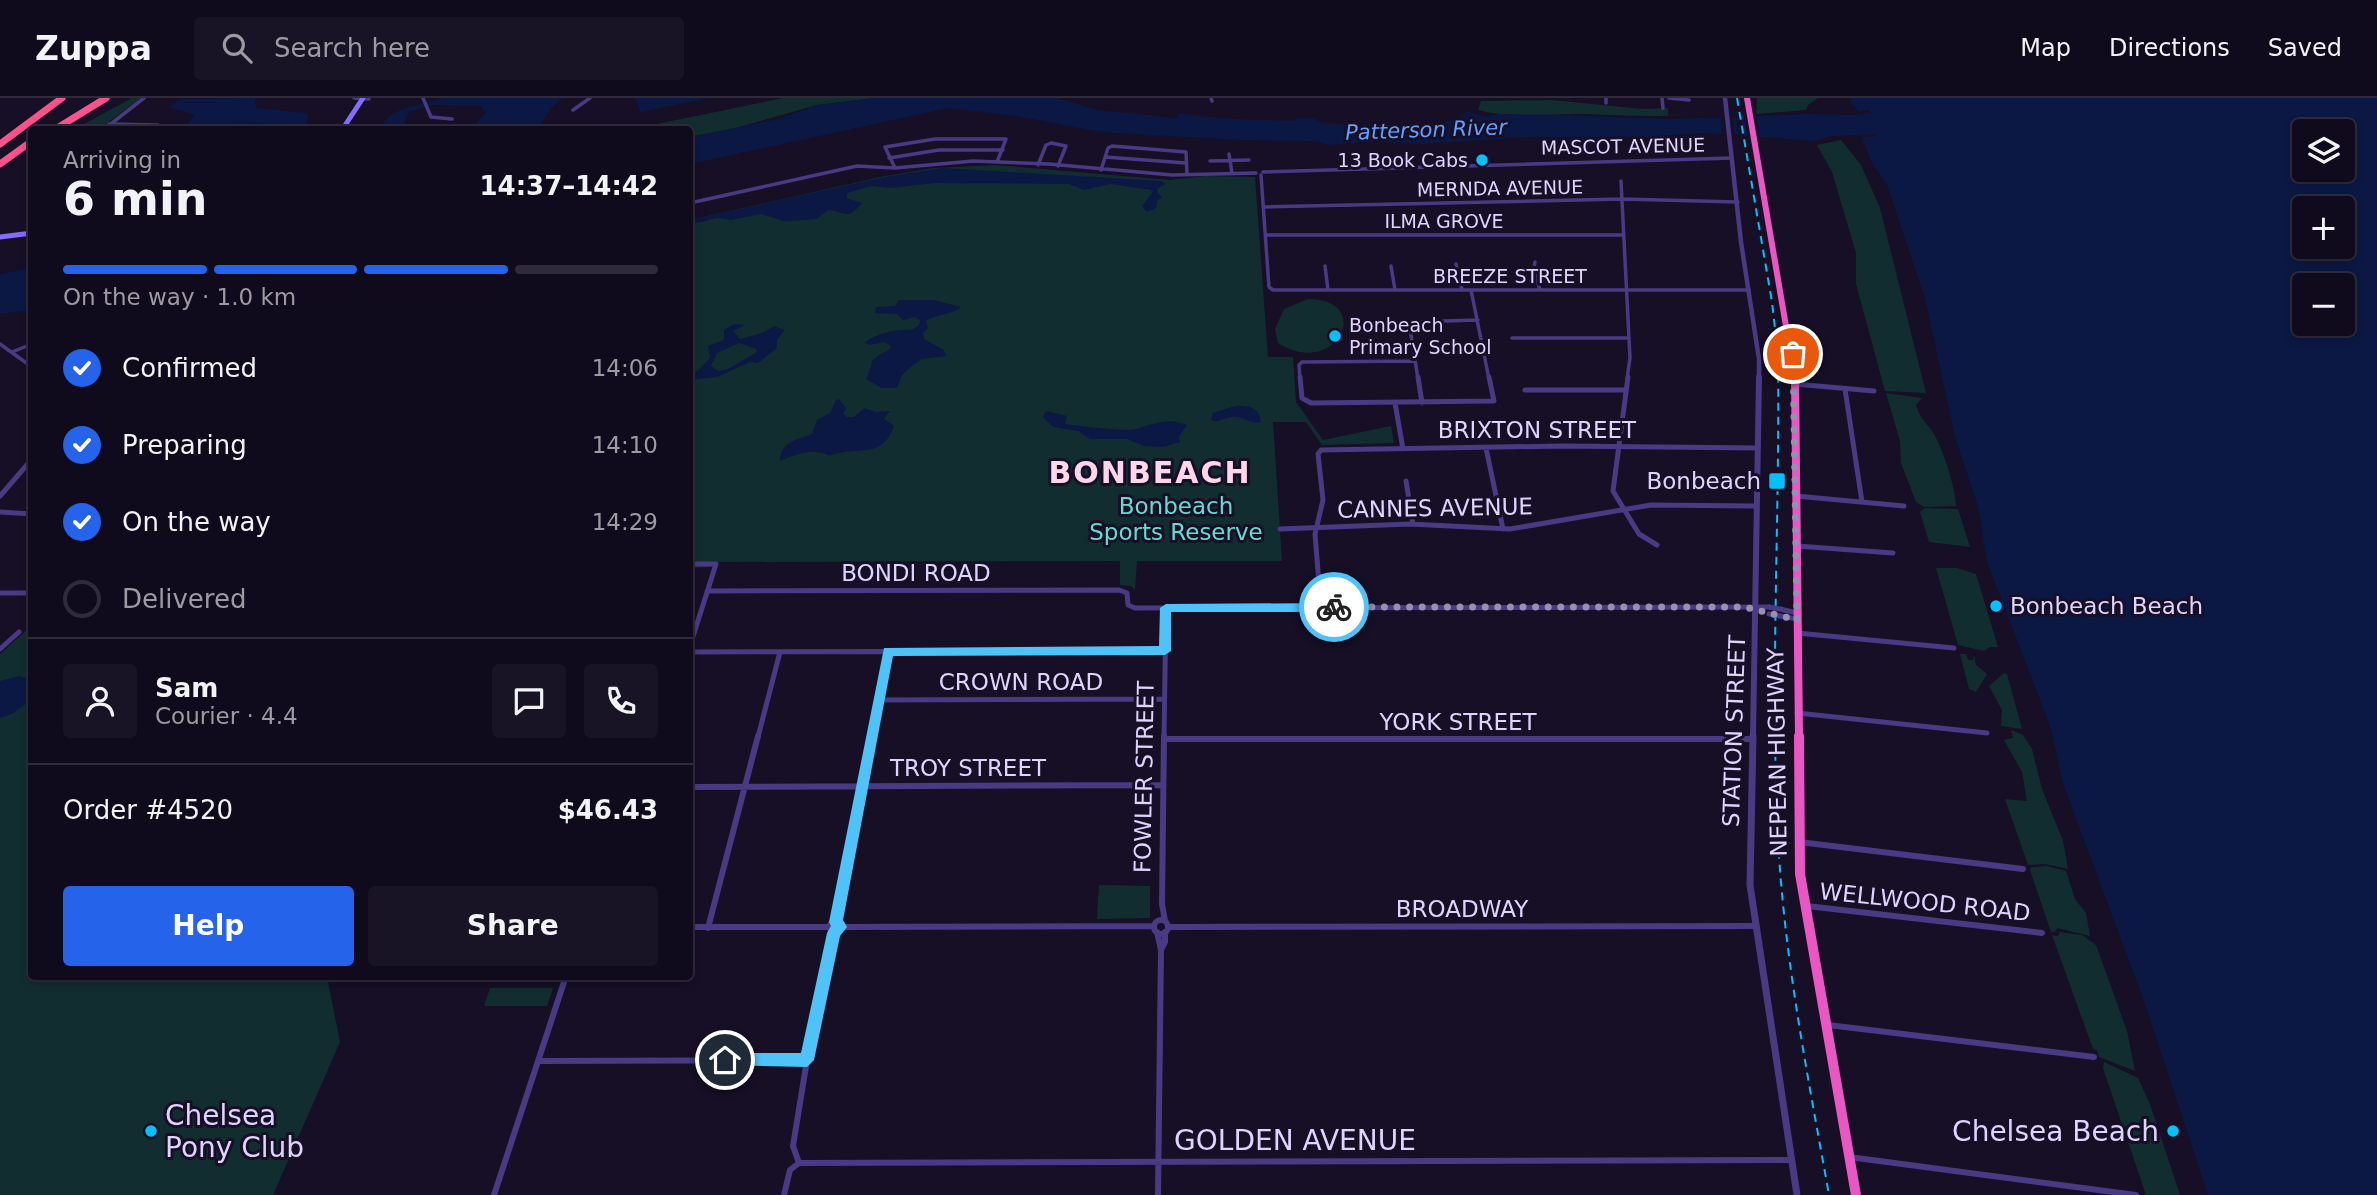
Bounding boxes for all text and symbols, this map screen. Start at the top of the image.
search box [194,17,684,80]
text: Zuppa [35,29,152,68]
icon: search [218,29,256,67]
text: Search here [274,33,430,63]
text: Map [2020,34,2071,62]
text: Directions [2109,34,2230,62]
text: Saved [2268,34,2342,62]
water label: Patterson River [1345,115,1509,145]
map controls [2292,119,2355,336]
button: layers [2292,119,2355,182]
street label: MASCOT AVENUE [1541,134,1705,158]
text: Arriving in [63,147,181,173]
place label: 13 Book Cabs [1338,149,1468,171]
marker: 13 Book Cabs [1474,152,1490,168]
text: 14:37–14:42 [479,171,658,201]
text: 6 min [63,172,207,226]
street label: MERNDA AVENUE [1417,176,1583,200]
button: + [2292,196,2355,259]
street label: ILMA GROVE [1384,210,1504,232]
street label: BREEZE STREET [1433,265,1587,287]
button: − [2292,273,2355,336]
text: On the way · 1.0 km [63,284,296,310]
place label: Bonbeach Primary School [1349,314,1492,358]
pin [1763,324,1823,384]
marker: Bonbeach Primary School [1327,328,1343,344]
icon: bag [1774,335,1812,373]
icon: check [63,349,101,387]
text: Confirmed [122,353,257,383]
text: 14:06 [592,355,658,381]
street label: BRIXTON STREET [1438,417,1637,443]
icon: check [63,426,101,464]
text: Preparing [122,430,247,460]
text: 14:10 [592,432,658,458]
district label: BONBEACH [1048,455,1252,490]
place label: Bonbeach [1647,468,1761,494]
marker: Bonbeach [1767,471,1787,491]
park label: Bonbeach Sports Reserve [1089,493,1263,545]
street label: CANNES AVENUE [1337,493,1533,523]
icon: check [63,503,101,541]
text: On the way [122,507,271,537]
text: 14:29 [592,509,658,535]
street label: BONDI ROAD [841,560,991,586]
courier [1299,572,1369,642]
text: Delivered [122,584,246,614]
icon: bike [1315,588,1353,626]
place label: Bonbeach Beach [2010,593,2203,619]
marker: Bonbeach Beach [1988,598,2004,614]
street label: STATION STREET [1718,634,1750,827]
street label: NEPEAN HIGHWAY [1762,646,1792,857]
button: person [63,664,137,738]
button: chat [492,664,566,738]
button: phone [584,664,658,738]
street label: CROWN ROAD [939,669,1103,695]
text: Sam [155,673,218,703]
street label: FOWLER STREET [1129,680,1159,873]
text: Courier · 4.4 [155,703,298,729]
street label: YORK STREET [1378,709,1537,735]
street label: TROY STREET [889,755,1047,781]
text: Order #4520 [63,795,233,825]
text: $46.43 [558,795,658,825]
street label: WELLWOOD ROAD [1818,878,2032,926]
button: Help [63,886,354,966]
button: Share [368,886,658,966]
street label: BROADWAY [1396,896,1529,922]
pin [695,1030,755,1090]
icon: home [706,1041,744,1079]
place label: Chelsea Pony Club [165,1099,304,1164]
place label: Chelsea Beach [1952,1115,2159,1148]
marker: Chelsea Pony Club [143,1123,159,1139]
marker: Chelsea Beach [2165,1123,2181,1139]
street label: GOLDEN AVENUE [1174,1124,1416,1157]

